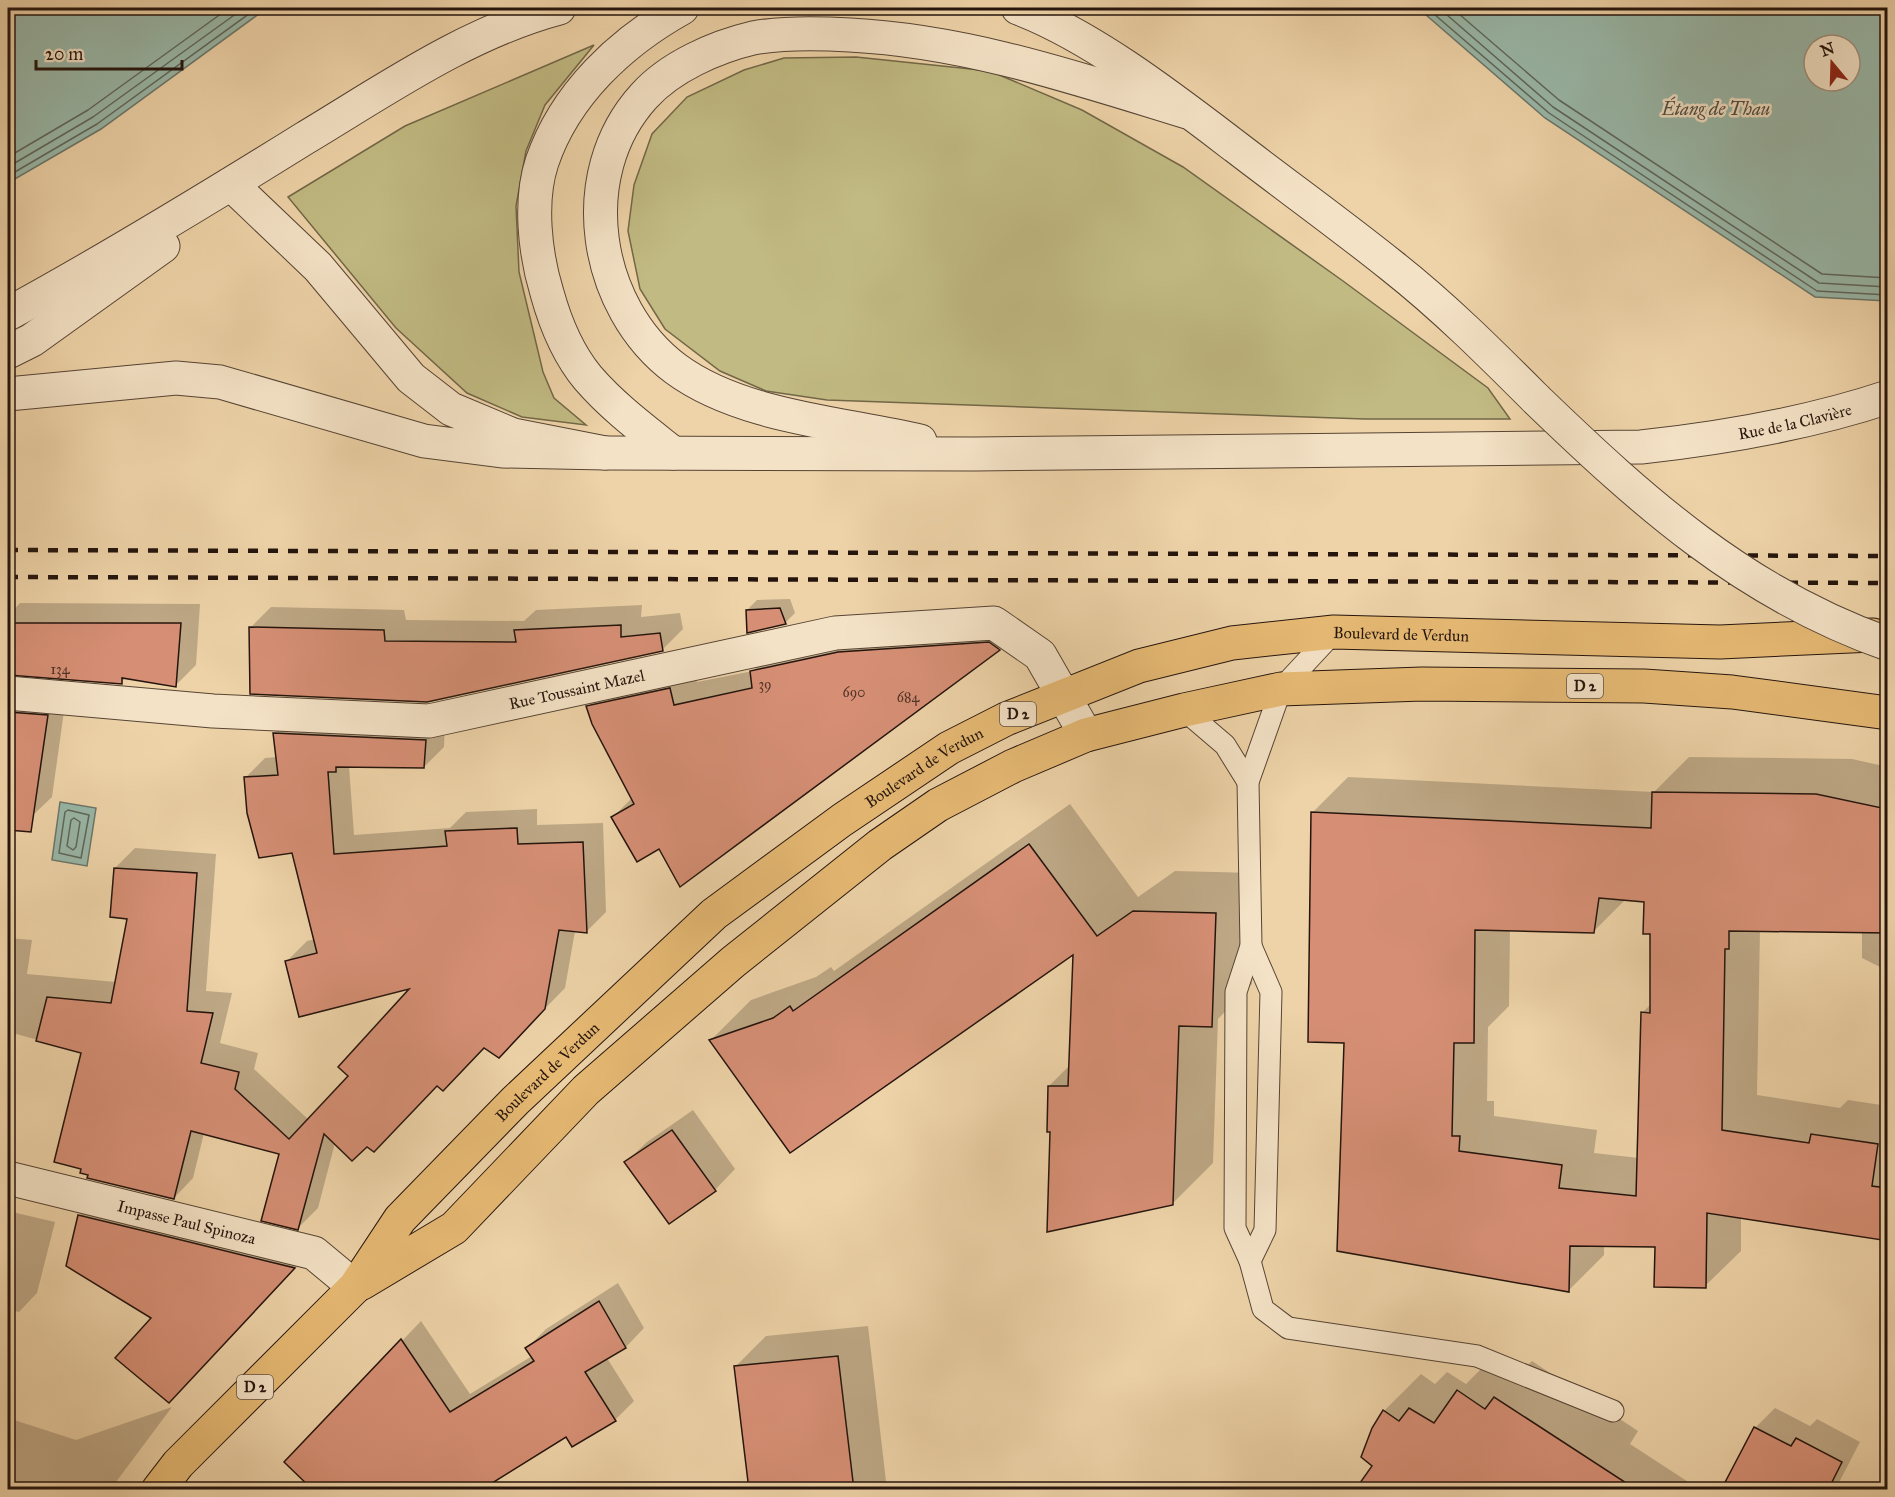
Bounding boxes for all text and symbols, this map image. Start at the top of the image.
scale bar [36,33,182,71]
north arrow [1802,33,1862,93]
text: N [1818,38,1837,60]
text: 20 m [45,43,83,65]
water label: Étang de Thau [1661,96,1770,120]
street label: Rue de la Clavière [1737,400,1854,444]
street label: Boulevard de Verdun [1333,623,1470,646]
house number: 134 [51,661,71,678]
street label: Rue Toussaint Mazel [507,665,647,713]
road number: D 2 [1567,674,1603,698]
house number: 39 [758,676,772,693]
house number: 690 [843,684,865,701]
house number: 684 [897,689,920,706]
road number: D 2 [1000,702,1036,726]
street label: Boulevard de Verdun [862,723,987,812]
street label: Boulevard de Verdun [491,1018,603,1125]
street label: Impasse Paul Spinoza [116,1196,258,1248]
road number: D 2 [237,1375,273,1399]

